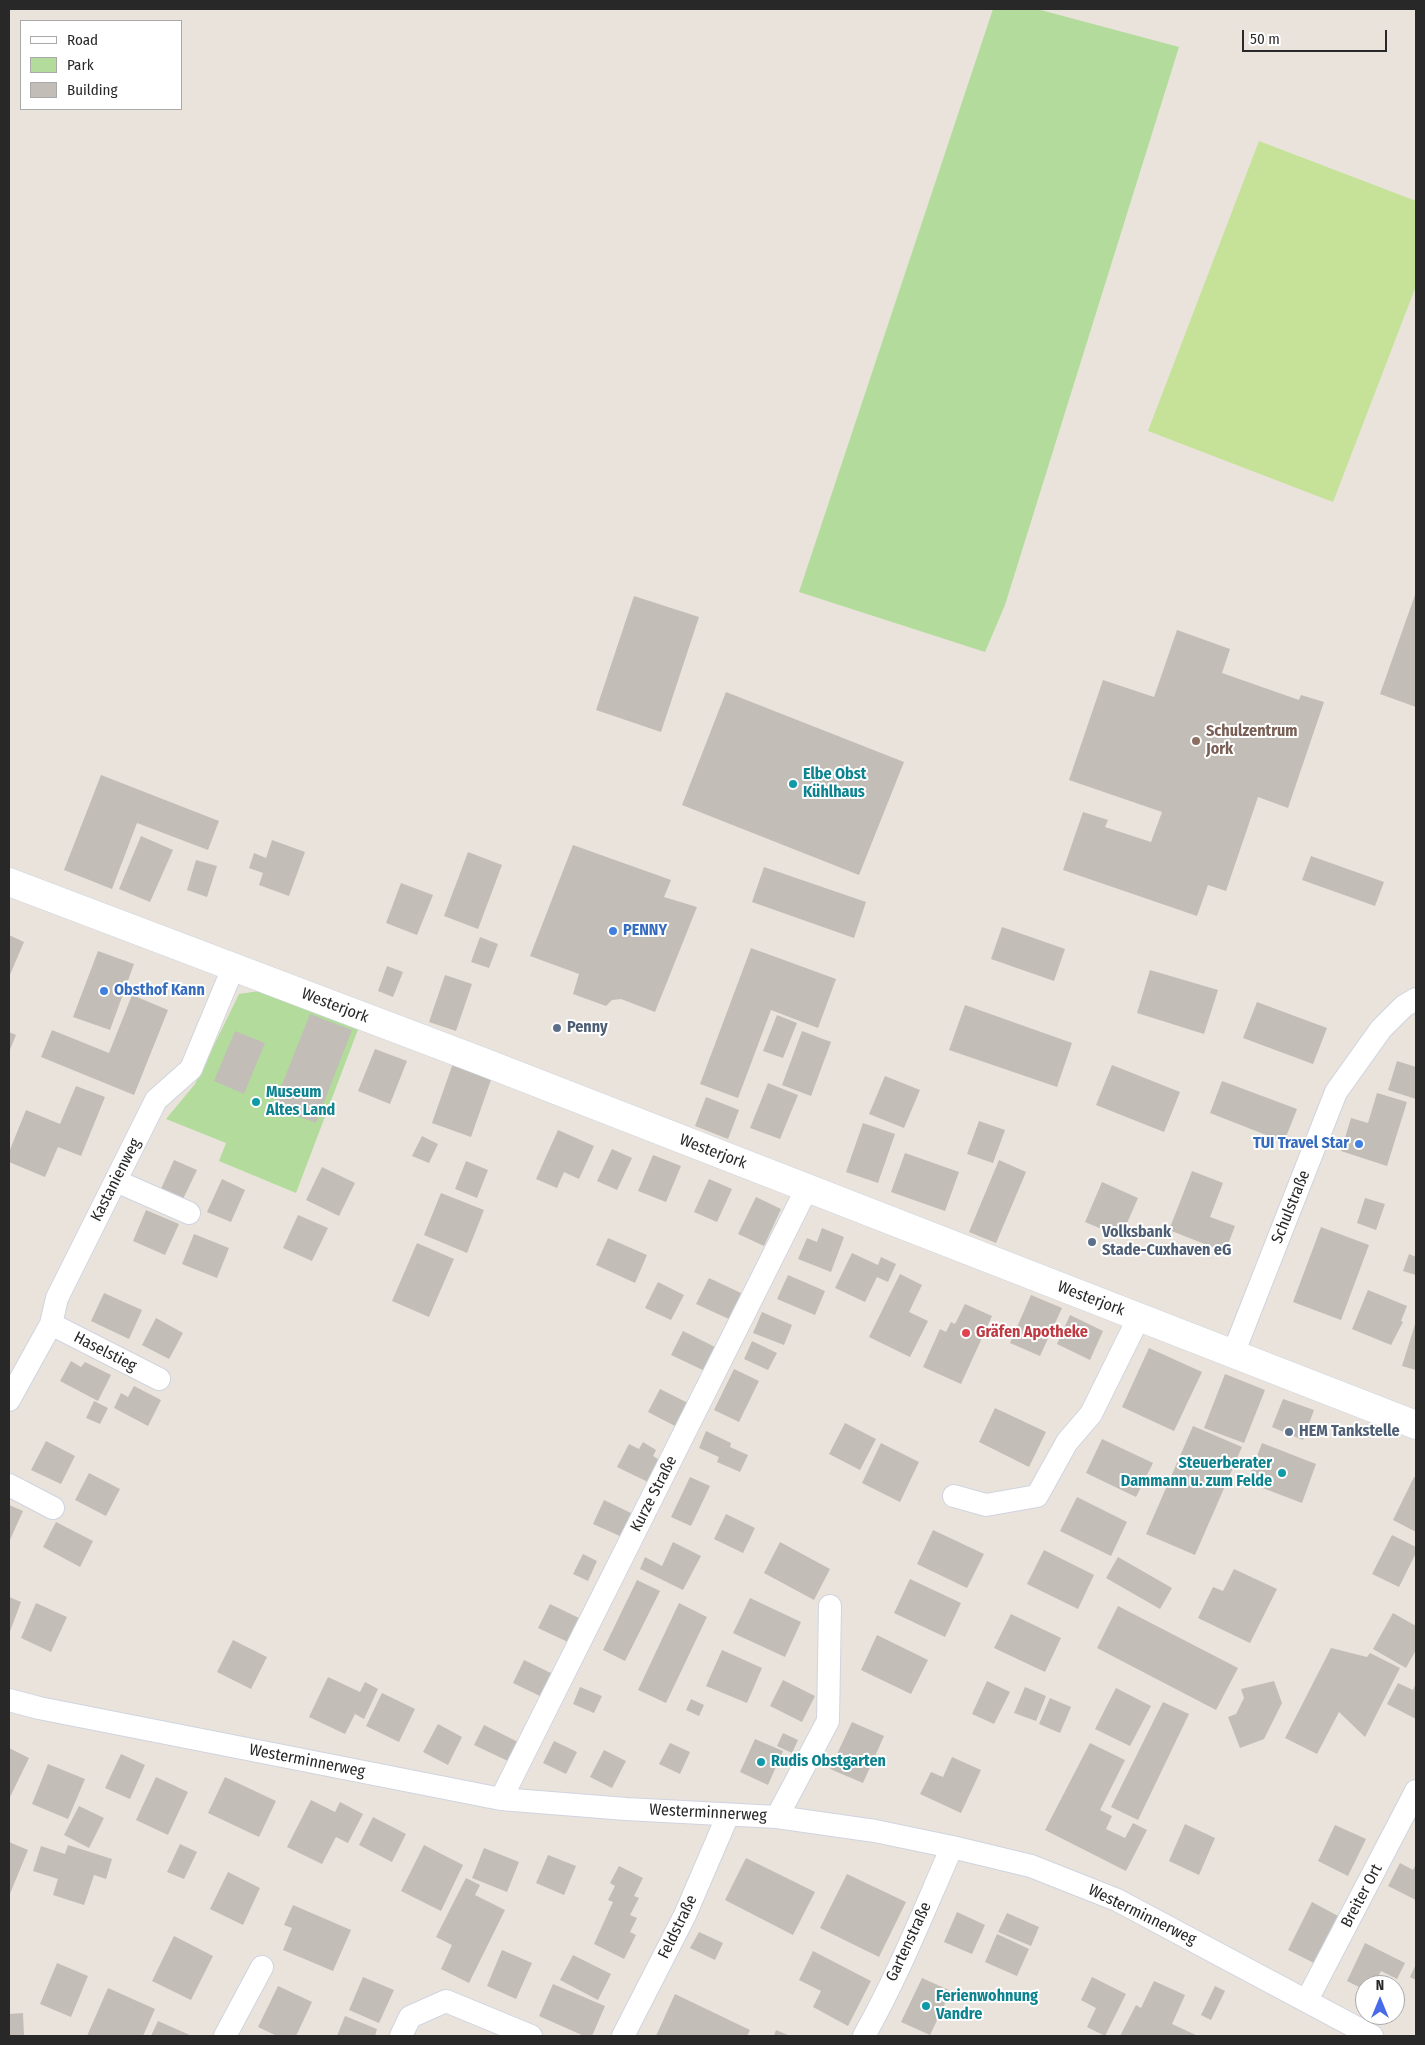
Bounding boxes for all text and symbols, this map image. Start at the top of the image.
legend [20,20,182,110]
scale bar [1245,20,1390,52]
text: 50 m [1250,30,1280,48]
text: Road [67,31,98,49]
text: Park [67,56,94,74]
text: Building [67,81,118,99]
place label: Schulzentrum Jork [1206,722,1298,760]
marker: Schulzentrum Jork [1190,735,1202,747]
place label: Elbe Obst Kühlhaus [803,765,866,803]
marker: Elbe Obst Kühlhaus [787,778,799,790]
place label: PENNY [623,921,667,941]
marker: PENNY [607,925,619,937]
place label: Obsthof Kann [114,981,205,1001]
street label: Westerjork [299,984,371,1028]
marker: Obsthof Kann [98,985,110,997]
place label: Penny [567,1018,608,1038]
marker: Penny [551,1022,563,1034]
place label: Museum Altes Land [266,1083,335,1121]
marker: Museum Altes Land [250,1096,262,1108]
street label: Westerjork [677,1130,749,1174]
place label: TUI Travel Star [1253,1134,1349,1154]
street label: Kastanienweg [87,1135,145,1225]
marker: TUI Travel Star [1353,1138,1365,1150]
street label: Schulstraße [1268,1168,1314,1246]
place label: Volksbank Stade-Cuxhaven eG [1102,1223,1231,1261]
marker: Volksbank Stade-Cuxhaven eG [1086,1236,1098,1248]
street label: Westerjork [1055,1277,1127,1321]
place label: Gräfen Apotheke [976,1323,1088,1343]
marker: Gräfen Apotheke [960,1327,972,1339]
street label: Haselstieg [70,1328,140,1376]
place label: HEM Tankstelle [1299,1422,1400,1442]
marker: HEM Tankstelle [1283,1426,1295,1438]
street label: Kurze Straße [627,1453,681,1535]
place label: Steuerberater Dammann u. zum Felde [1121,1454,1272,1492]
marker: Steuerberater Dammann u. zum Felde [1276,1467,1288,1479]
street label: Westerminnerweg [247,1740,367,1782]
place label: Rudis Obstgarten [771,1752,886,1772]
marker: Rudis Obstgarten [755,1756,767,1768]
street label: Westerminnerweg [649,1800,767,1826]
street label: Breiter Ort [1337,1861,1387,1931]
street label: Westerminnerweg [1085,1881,1199,1949]
street label: Feldstraße [654,1892,702,1962]
street label: Gartenstraße [882,1899,936,1985]
north arrow [1355,1975,1405,2025]
text: N [1376,1977,1384,1994]
place label: Ferienwohnung Vandre [936,1987,1038,2025]
marker: Ferienwohnung Vandre [920,2000,932,2012]

